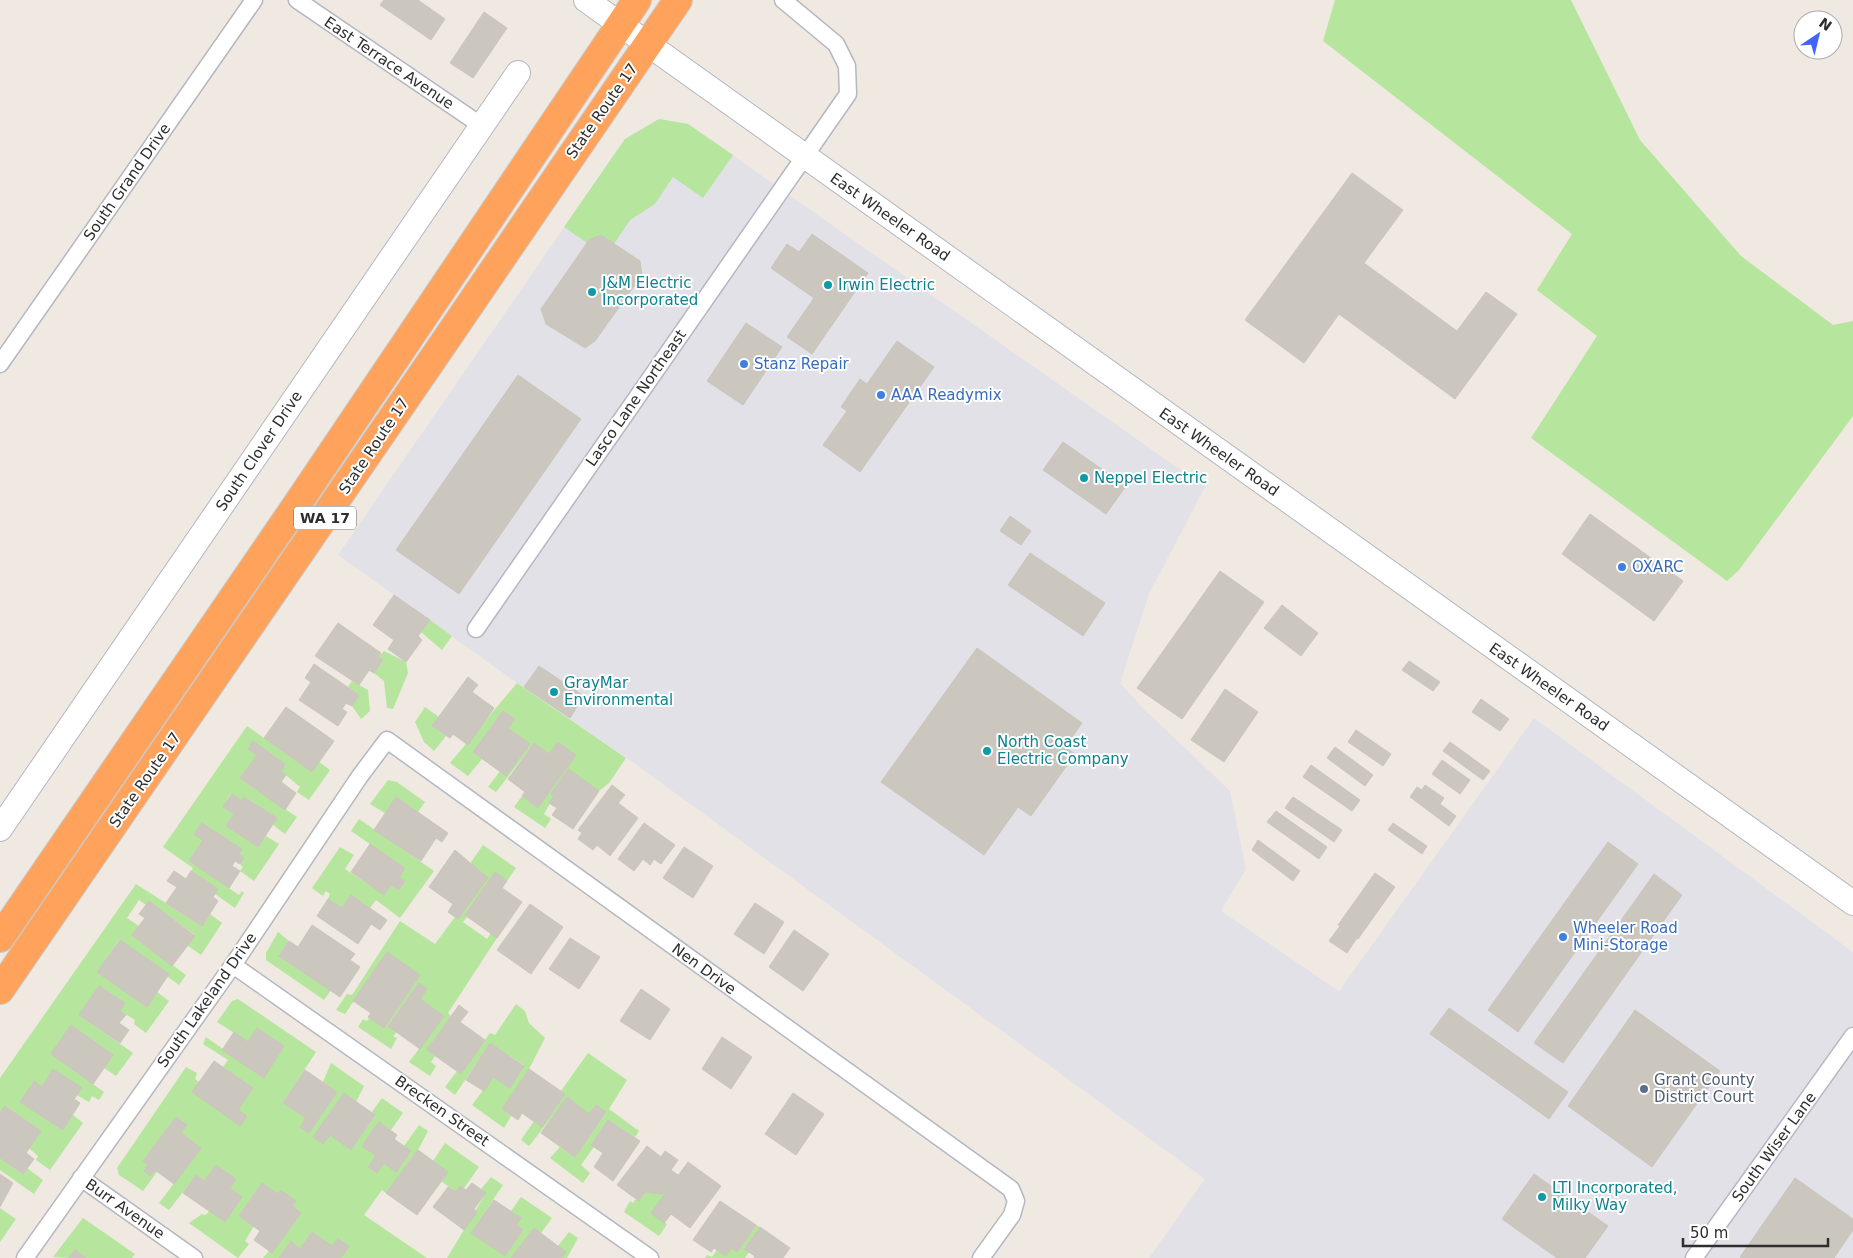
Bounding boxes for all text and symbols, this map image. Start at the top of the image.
north arrow [1793,10,1843,60]
street label: East Terrace Avenue [321,13,457,113]
text: N [1816,14,1835,34]
street label: State Route 17 [563,60,641,162]
street label: South Grand Drive [80,120,174,244]
street label: East Wheeler Road [827,169,953,265]
place label: J&M Electric Incorporated [601,274,698,309]
place label: Irwin Electric [838,276,935,294]
marker: Irwin Electric [822,279,834,291]
marker: J&M Electric Incorporated [586,286,598,298]
street label: Lasco Lane Northeast [582,326,690,470]
place label: Stanz Repair [754,355,850,373]
marker: Stanz Repair [738,358,750,370]
place label: AAA Readymix [891,386,1002,404]
street label: South Clover Drive [212,387,306,515]
marker: AAA Readymix [875,389,887,401]
street label: State Route 17 [335,395,413,497]
street label: East Wheeler Road [1156,404,1282,500]
place label: Neppel Electric [1094,469,1207,487]
marker: Neppel Electric [1078,472,1090,484]
road number: WA 17 [294,506,356,530]
place label: OXARC [1632,558,1684,576]
marker: OXARC [1616,561,1628,573]
street label: East Wheeler Road [1486,639,1612,735]
place label: GrayMar Environmental [564,674,673,709]
marker: GrayMar Environmental [548,686,560,698]
street label: State Route 17 [106,729,184,831]
place label: North Coast Electric Company [997,733,1129,768]
marker: North Coast Electric Company [981,745,993,757]
place label: Wheeler Road Mini-Storage [1573,919,1678,954]
street label: South Lakeland Drive [154,929,260,1071]
marker: Wheeler Road Mini-Storage [1557,931,1569,943]
street label: Nen Drive [668,940,740,998]
place label: Grant County District Court [1654,1071,1755,1106]
street label: Brecken Street [391,1072,493,1150]
marker: Grant County District Court [1638,1083,1650,1095]
street label: South Wiser Lane [1728,1089,1820,1205]
street label: Burr Avenue [82,1175,168,1243]
place label: LTI Incorporated, Milky Way [1552,1179,1678,1214]
marker: LTI Incorporated, Milky Way [1536,1191,1548,1203]
scale bar [1683,1216,1828,1248]
text: 50 m [1690,1224,1728,1242]

